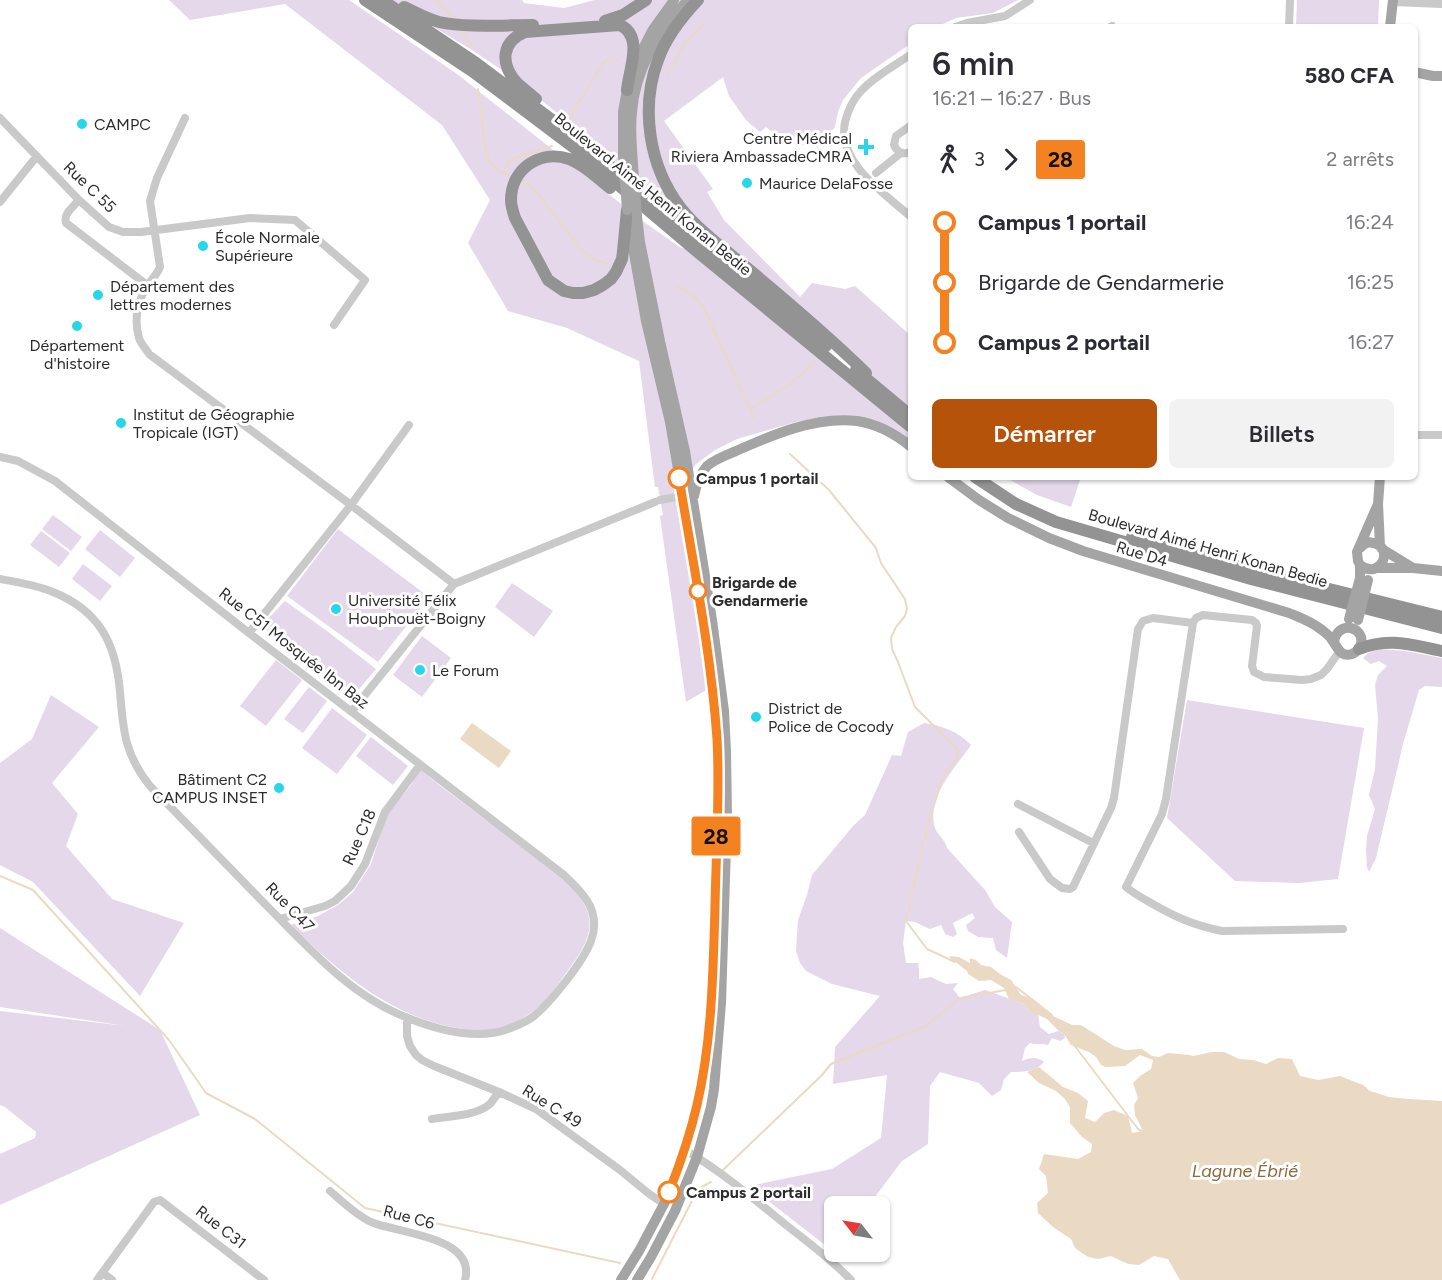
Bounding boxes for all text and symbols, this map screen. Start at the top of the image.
text: 6 min [932,44,1014,83]
text: 580 CFA [1304,62,1394,89]
text: 16:21 – 16:27 · Bus [932,86,1091,110]
street label: Boulevard Aimé Henri Konan Bedie [551,109,756,280]
place label: CAMPC [94,115,151,134]
marker: CAMPC [75,117,89,131]
place label: Centre Médical Riviera AmbassadeCMRA [671,129,852,166]
marker: Centre Médical Riviera AmbassadeCMRA [857,138,875,156]
icon: walk [932,143,965,176]
icon: forward [994,143,1027,176]
text: 3 [974,147,985,171]
text: 28 [1048,147,1073,172]
text: 2 arrêts [1326,147,1394,171]
street label: Rue C 55 [60,157,120,217]
place label: Maurice DelaFosse [759,174,893,193]
marker: Maurice DelaFosse [740,176,754,190]
text: Campus 1 portail [978,209,1146,236]
text: 16:24 [1346,210,1394,234]
place label: École Normale Supérieure [215,228,320,265]
marker: École Normale Supérieure [196,239,210,253]
text: Brigarde de Gendarmerie [978,269,1224,296]
text: 16:25 [1347,270,1394,294]
place label: Département des lettres modernes [110,277,234,314]
marker: Département des lettres modernes [91,288,105,302]
marker: Département d'histoire [70,319,84,333]
text: Campus 2 portail [978,329,1150,356]
text: 16:27 [1347,330,1394,354]
place label: Département d'histoire [30,336,124,373]
button: Démarrer [932,399,1157,468]
button: Billets [1169,399,1394,468]
place label: Institut de Géographie Tropicale (IGT) [133,405,295,442]
marker: Institut de Géographie Tropicale (IGT) [114,416,128,430]
marker: Campus 1 portail [668,467,690,489]
place label: Campus 1 portail [696,469,819,488]
street label: Boulevard Aimé Henri Konan Bedie [1086,505,1330,591]
street label: Rue D4 [1114,537,1170,571]
place label: Brigarde de Gendarmerie [712,573,808,610]
marker: Brigarde de Gendarmerie [689,582,707,600]
street label: Rue C51 Mosquée Ibn Baz [215,584,373,713]
place label: Université Félix Houphouët-Boigny [348,591,486,628]
marker: Université Félix Houphouët-Boigny [329,602,343,616]
place label: Le Forum [432,661,499,680]
marker: Le Forum [413,663,427,677]
place label: District de Police de Cocody [768,699,894,736]
marker: District de Police de Cocody [749,710,763,724]
place label: Bâtiment C2 CAMPUS INSET [152,770,267,807]
marker: Bâtiment C2 CAMPUS INSET [272,781,286,795]
street label: Rue C18 [338,806,380,868]
line badge: 28 [689,816,743,856]
text: 28 [703,824,729,849]
street label: Rue C47 [262,878,319,936]
street label: Rue C 49 [519,1080,585,1132]
water label: Lagune Ébrié [1192,1160,1298,1182]
marker: Campus 2 portail [658,1181,680,1203]
place label: Campus 2 portail [686,1183,811,1202]
north arrow [824,1196,890,1262]
map controls [824,1196,890,1262]
street label: Rue C6 [381,1201,437,1233]
street label: Rue C31 [192,1202,250,1252]

